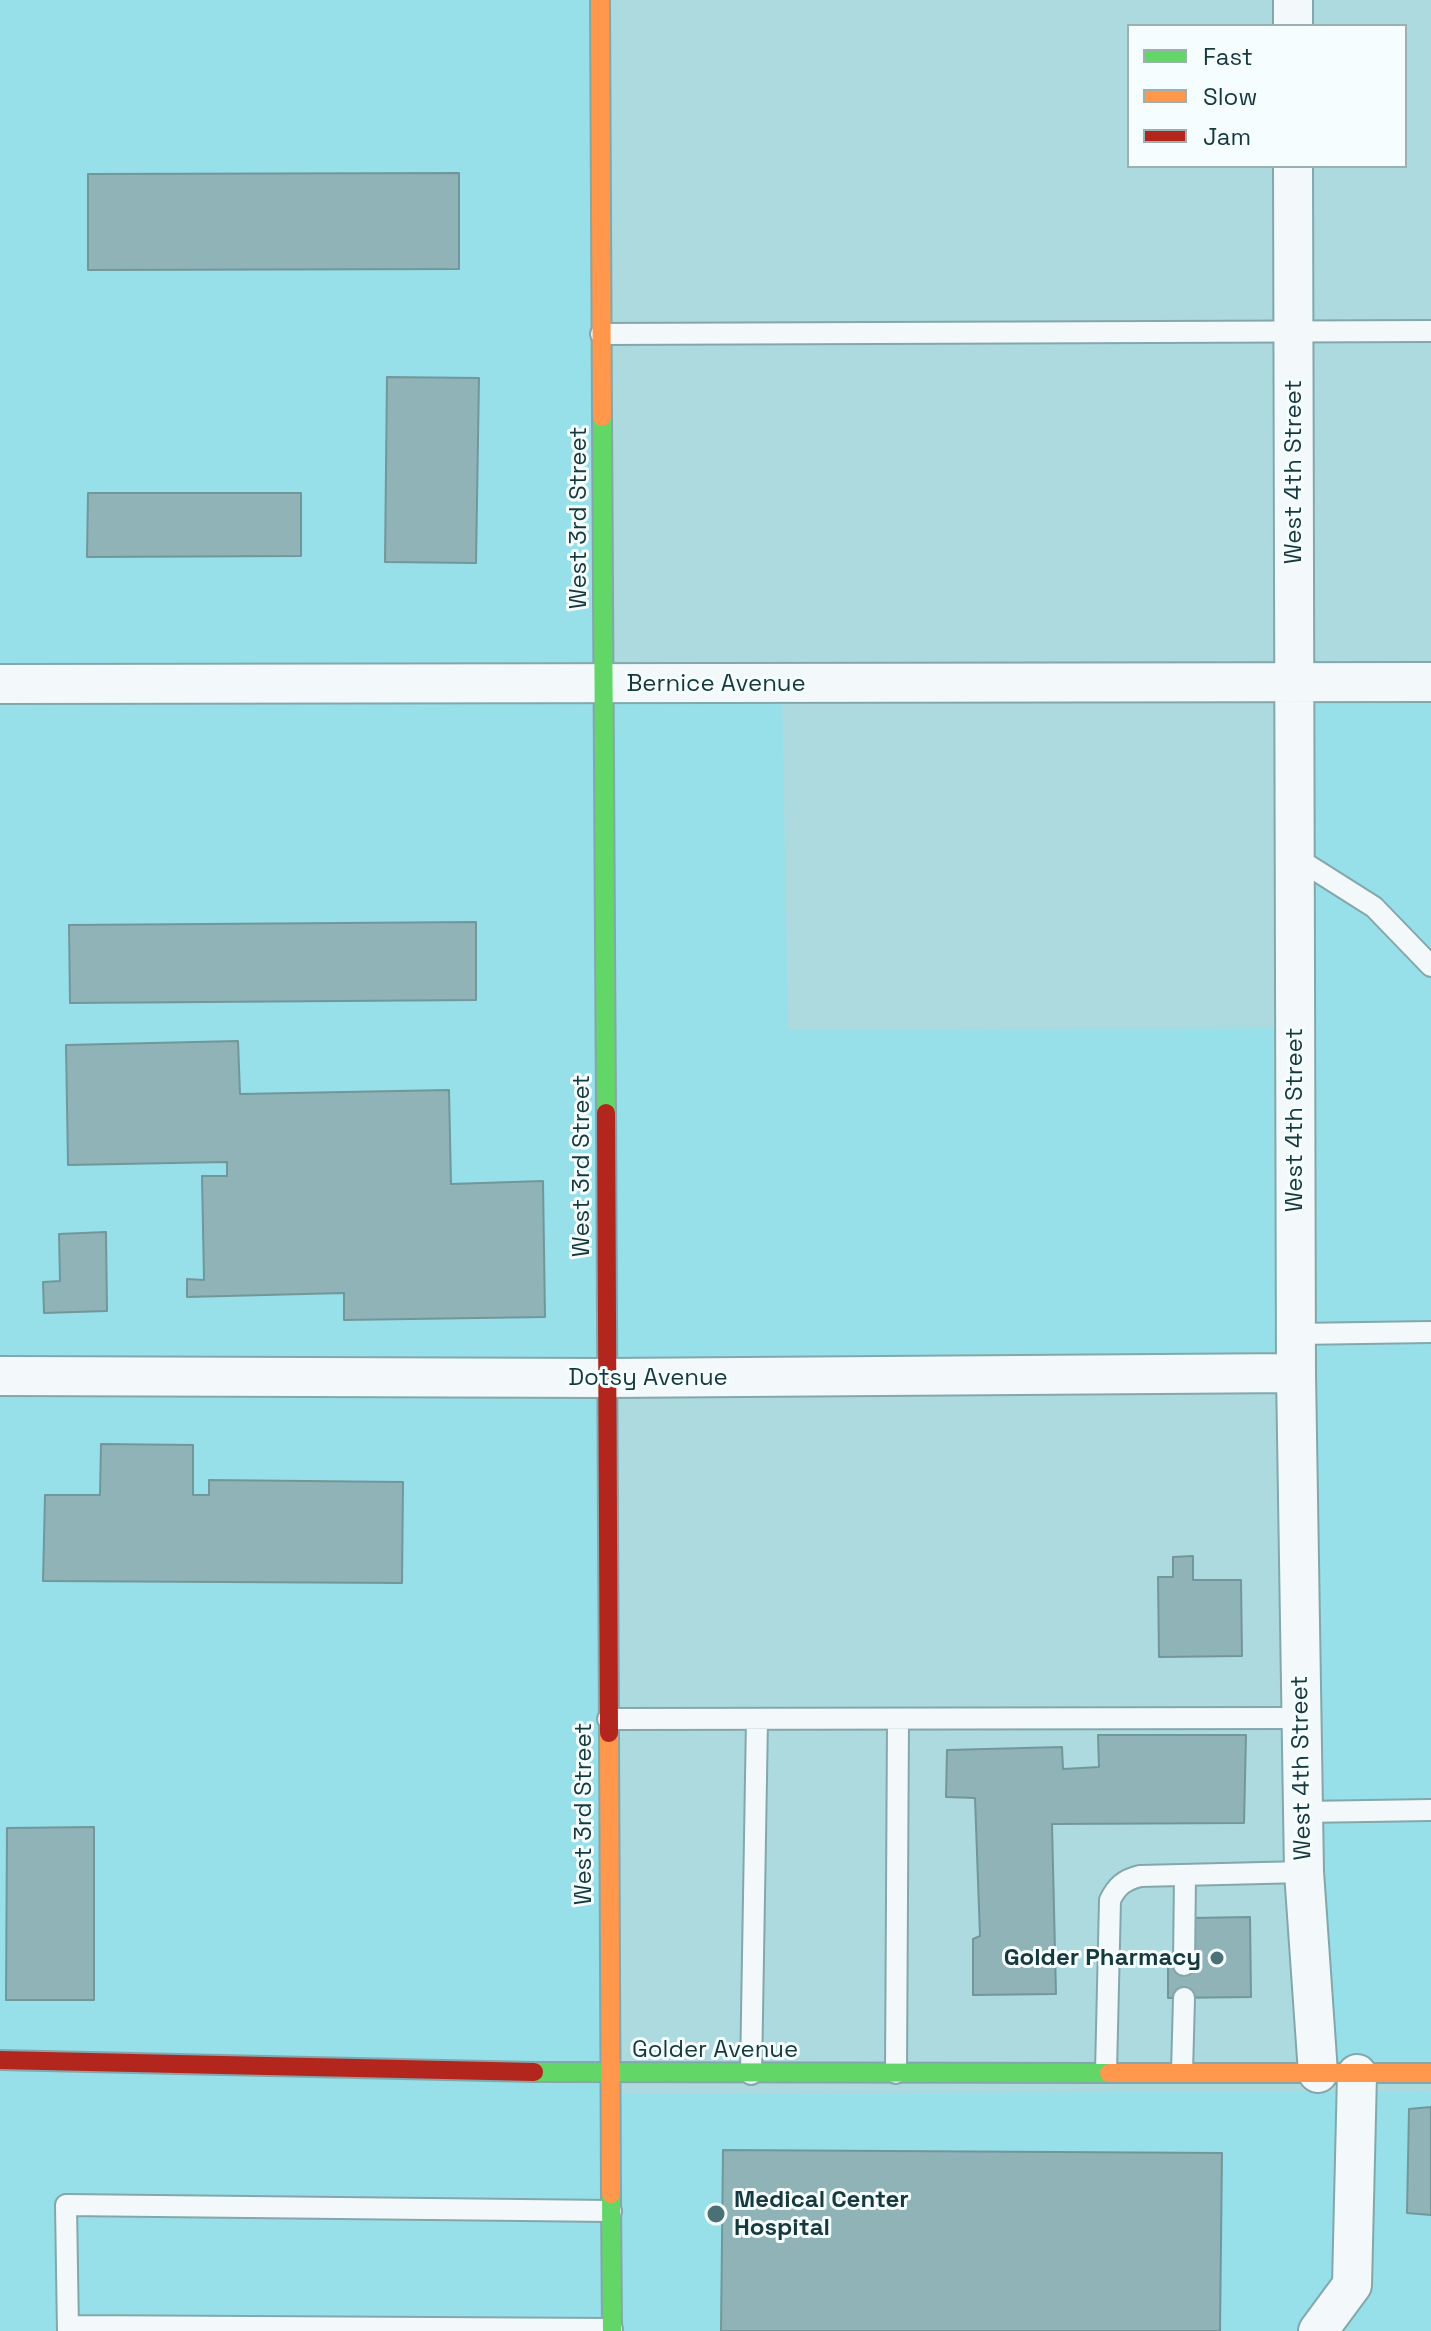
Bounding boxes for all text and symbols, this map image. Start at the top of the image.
legend [1127,24,1407,168]
text: Fast [1203,41,1253,72]
text: Slow [1203,81,1257,112]
text: Jam [1203,121,1251,152]
street label: West 4th Street [1280,380,1308,564]
street label: West 3rd Street [565,427,593,609]
street label: Bernice Avenue [626,670,806,698]
street label: West 4th Street [1281,1028,1309,1212]
street label: West 3rd Street [568,1075,596,1257]
street label: Dotsy Avenue [568,1364,728,1392]
street label: West 4th Street [1286,1675,1318,1861]
street label: West 3rd Street [570,1723,598,1905]
place label: Golder Pharmacy [1004,1944,1201,1972]
marker: Golder Pharmacy [1208,1949,1226,1967]
street label: Golder Avenue [632,2036,798,2064]
place label: Medical Center Hospital [734,2186,909,2242]
marker: Medical Center Hospital [705,2203,727,2225]

